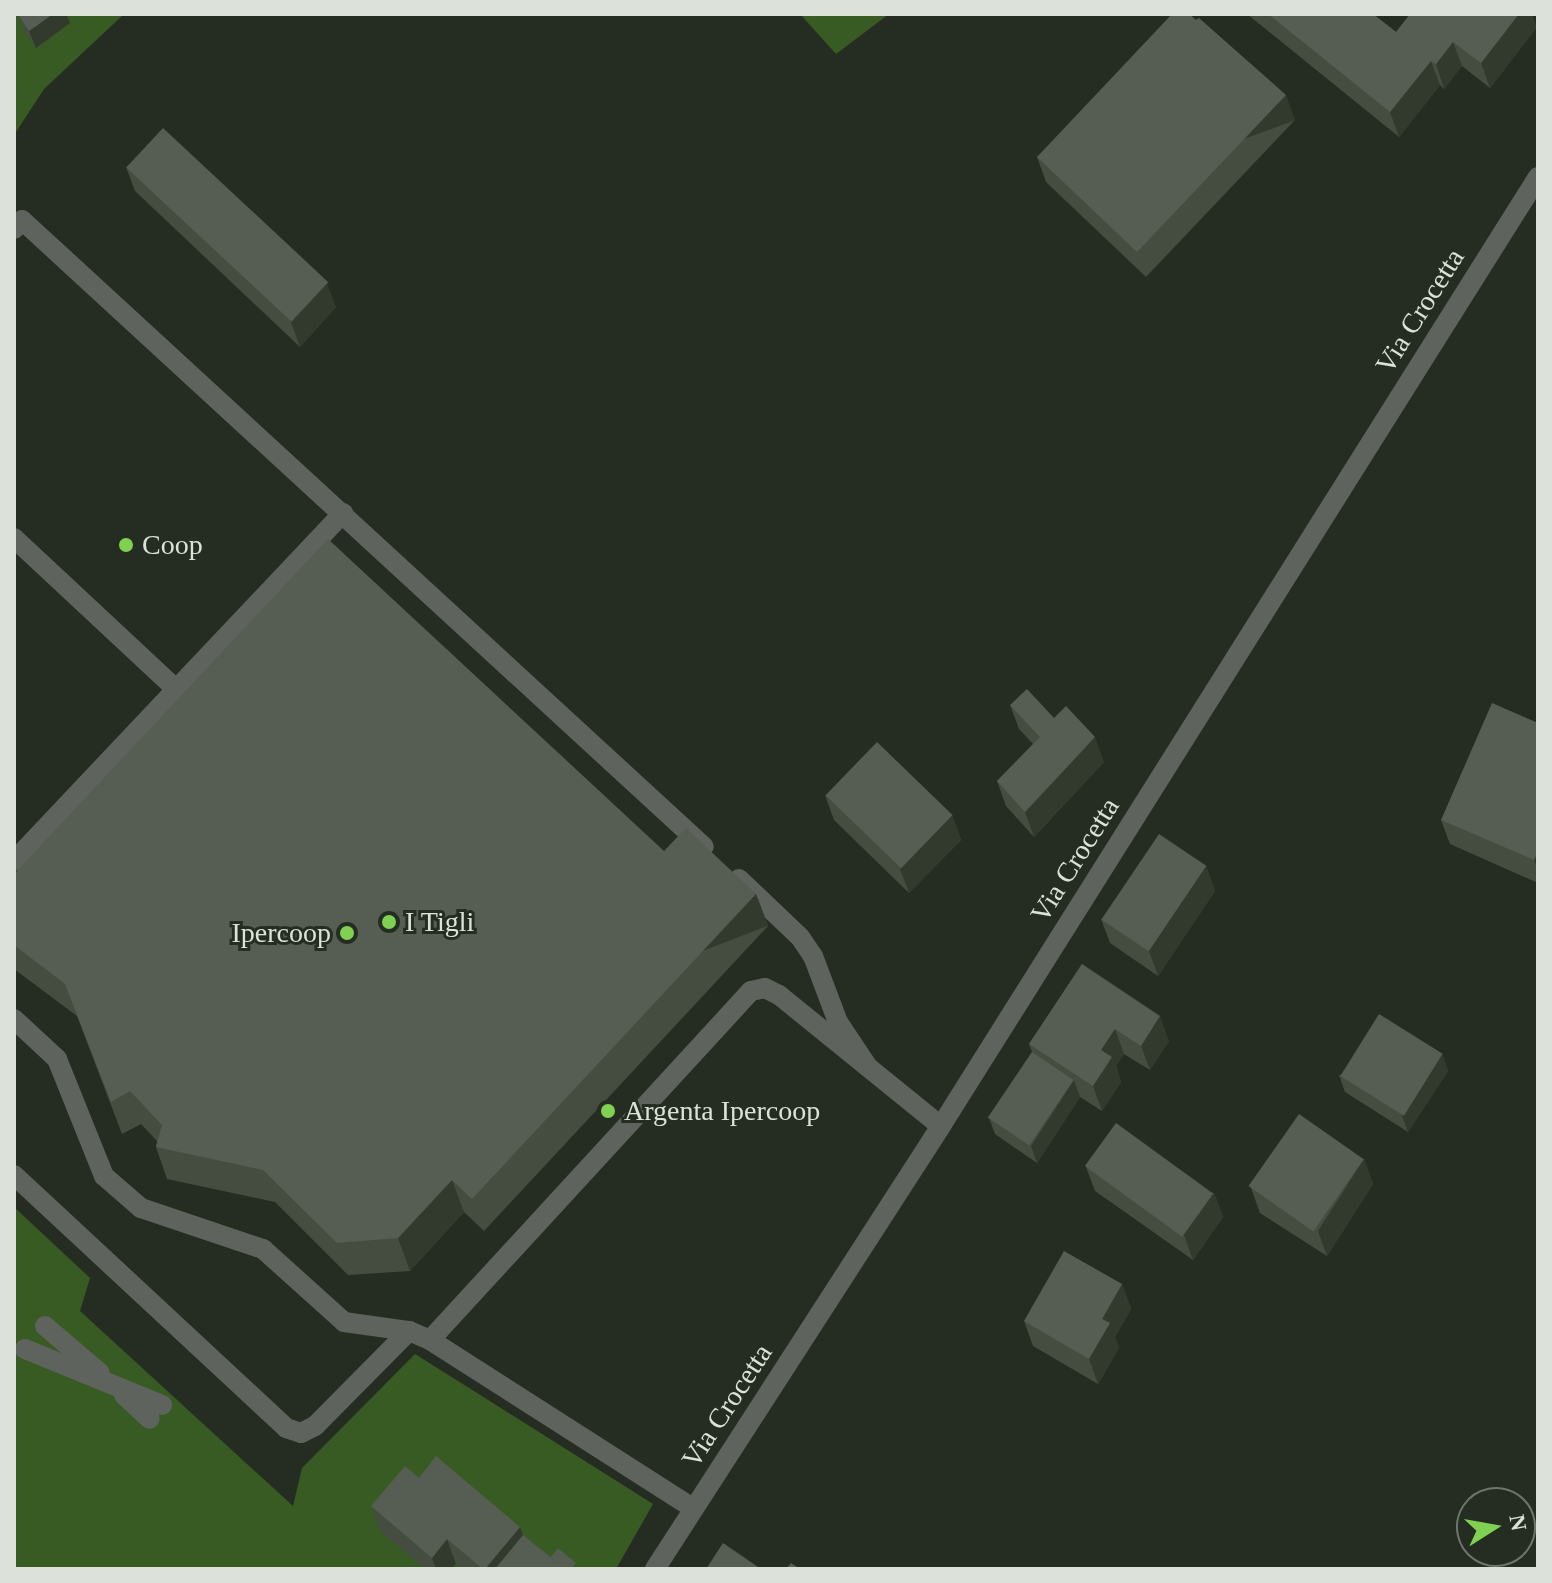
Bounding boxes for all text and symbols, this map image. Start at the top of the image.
street label: Via Crocetta [1369,242,1471,380]
place label: Coop [142,528,203,562]
marker: Coop [117,536,135,554]
street label: Via Crocetta [1024,791,1126,929]
place label: I Tigli [405,905,475,939]
marker: I Tigli [380,913,398,931]
place label: Ipercoop [231,916,331,950]
marker: Ipercoop [338,924,356,942]
place label: Argenta Ipercoop [624,1094,820,1128]
marker: Argenta Ipercoop [599,1102,617,1120]
street label: Via Crocetta [675,1338,779,1474]
north arrow [1456,1487,1536,1567]
text: N [1504,1513,1532,1533]

